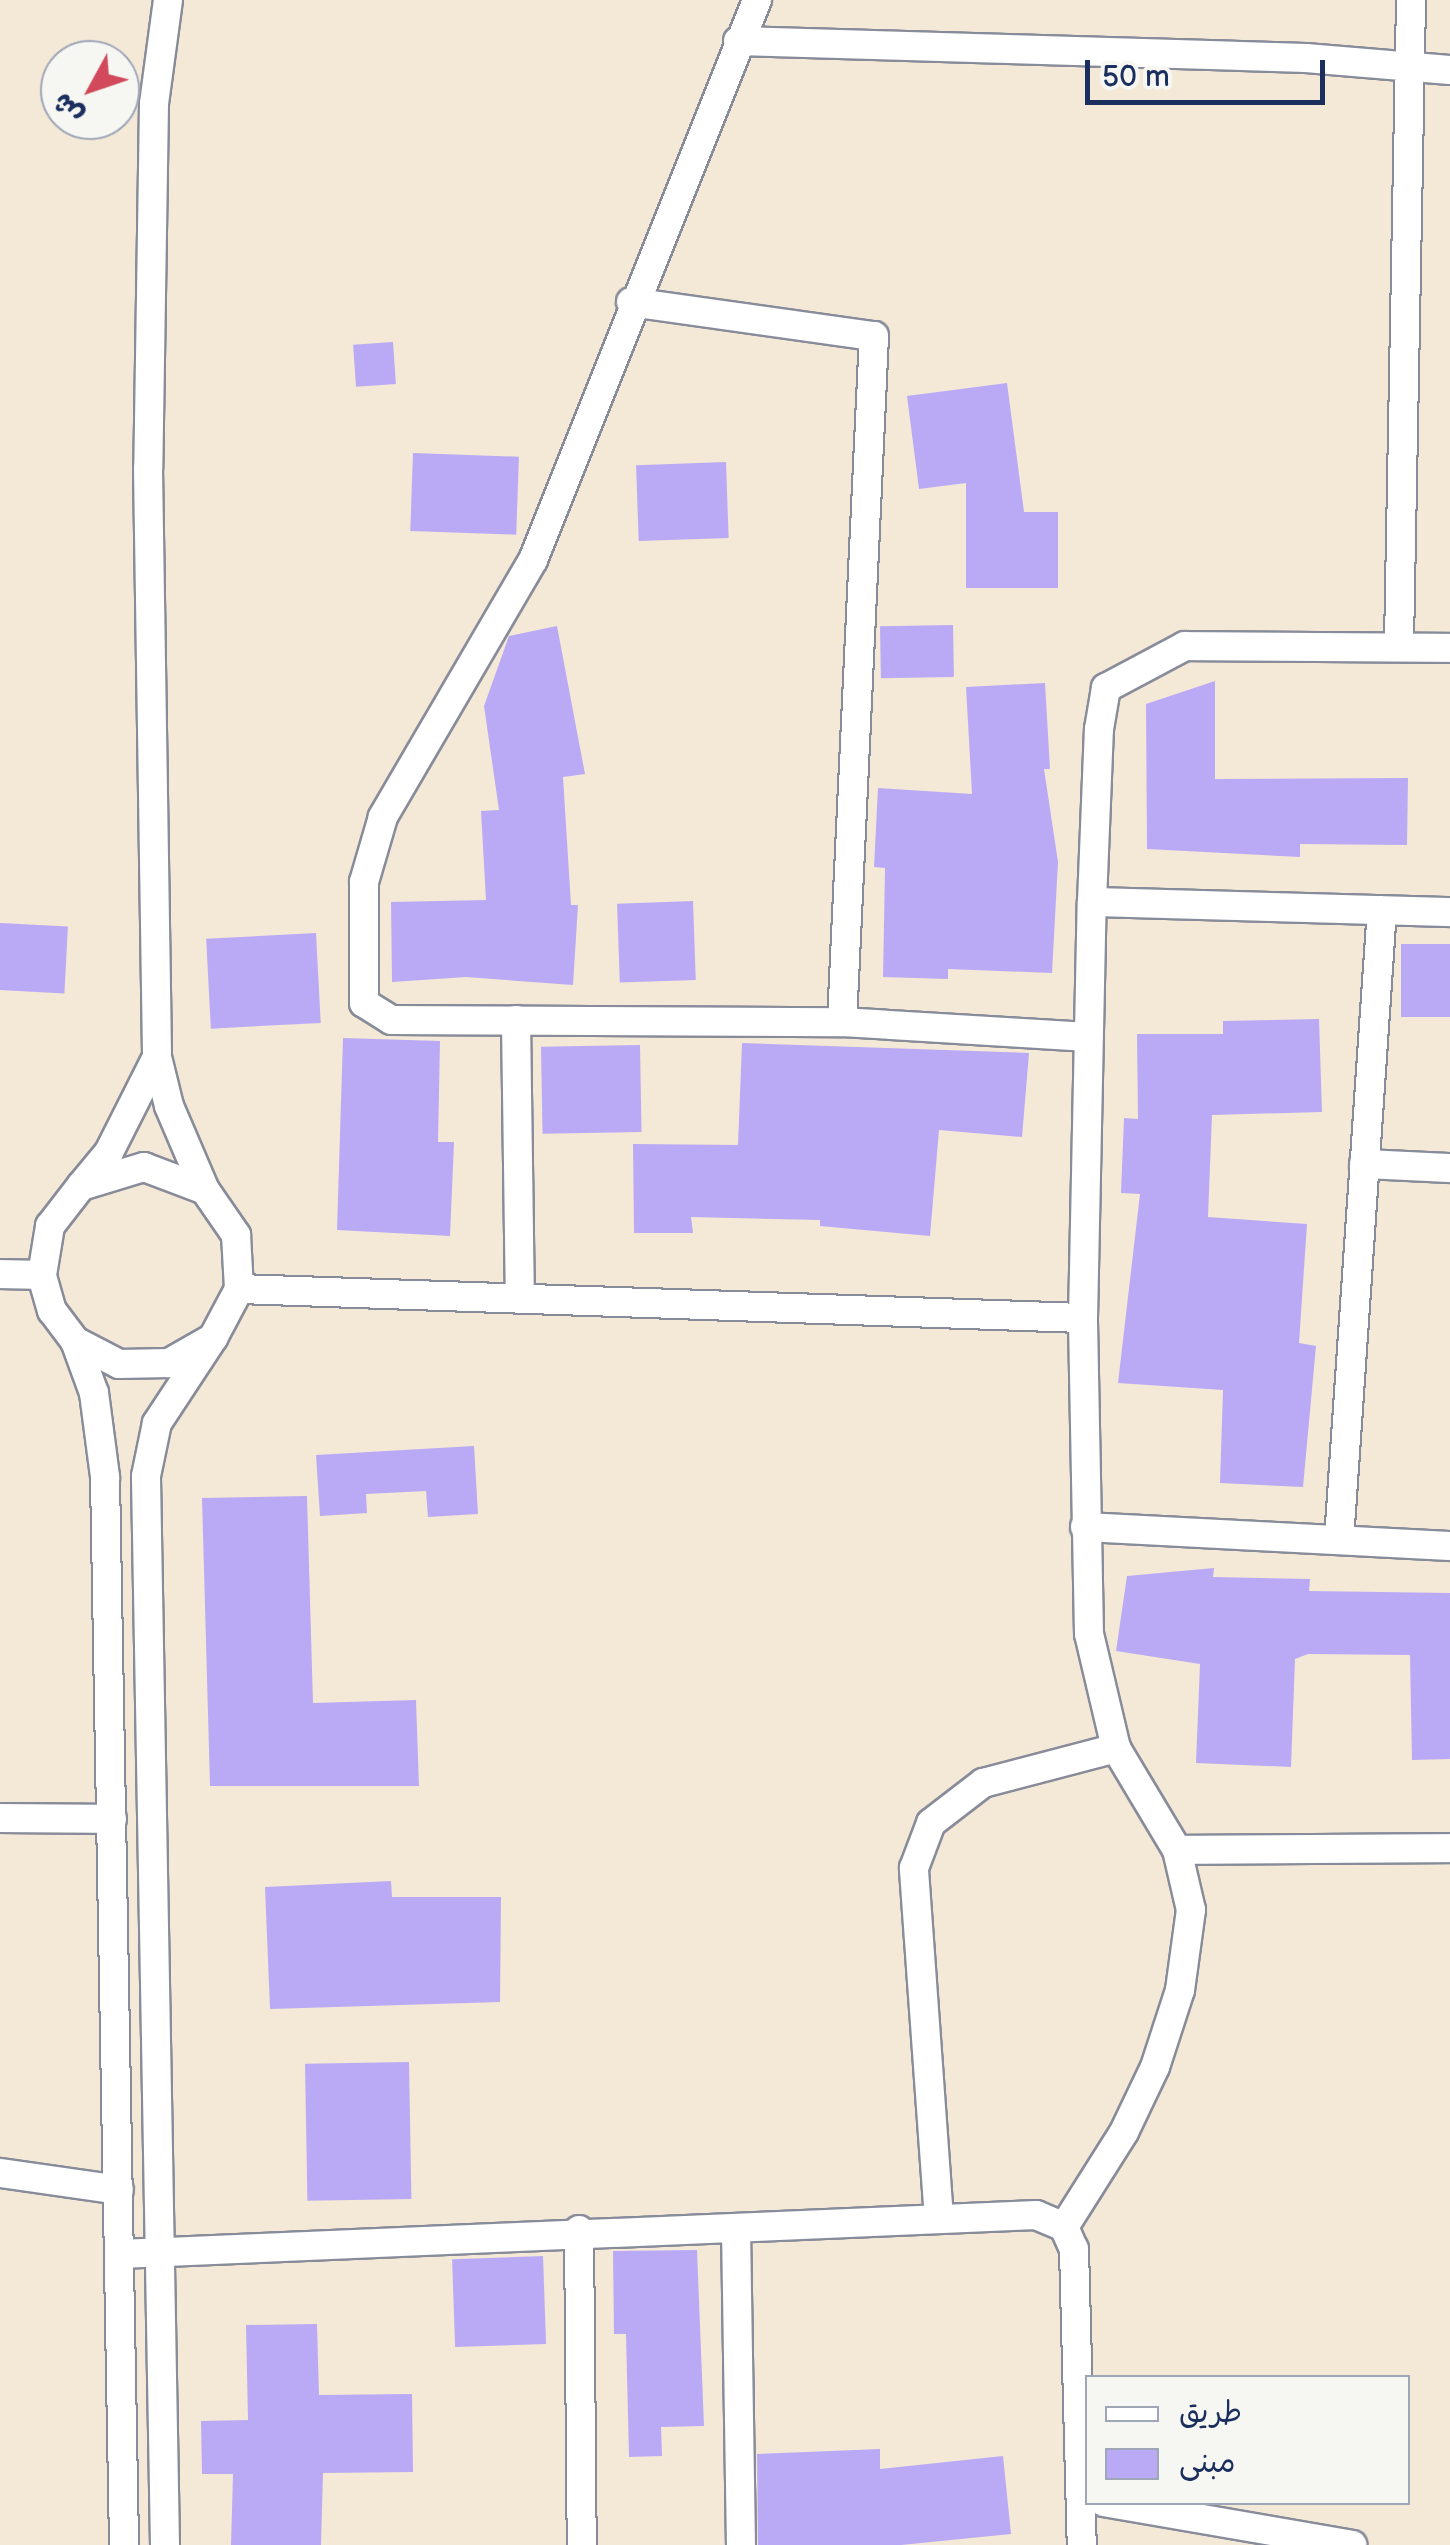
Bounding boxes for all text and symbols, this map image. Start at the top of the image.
north arrow [40,40,140,140]
scale bar [1090,40,1330,102]
text: 50 m [1102,59,1170,95]
text: ش [46,86,91,131]
legend [1085,2375,1410,2505]
text: طريق [1179,2395,1242,2431]
text: مبنى [1179,2445,1235,2481]

